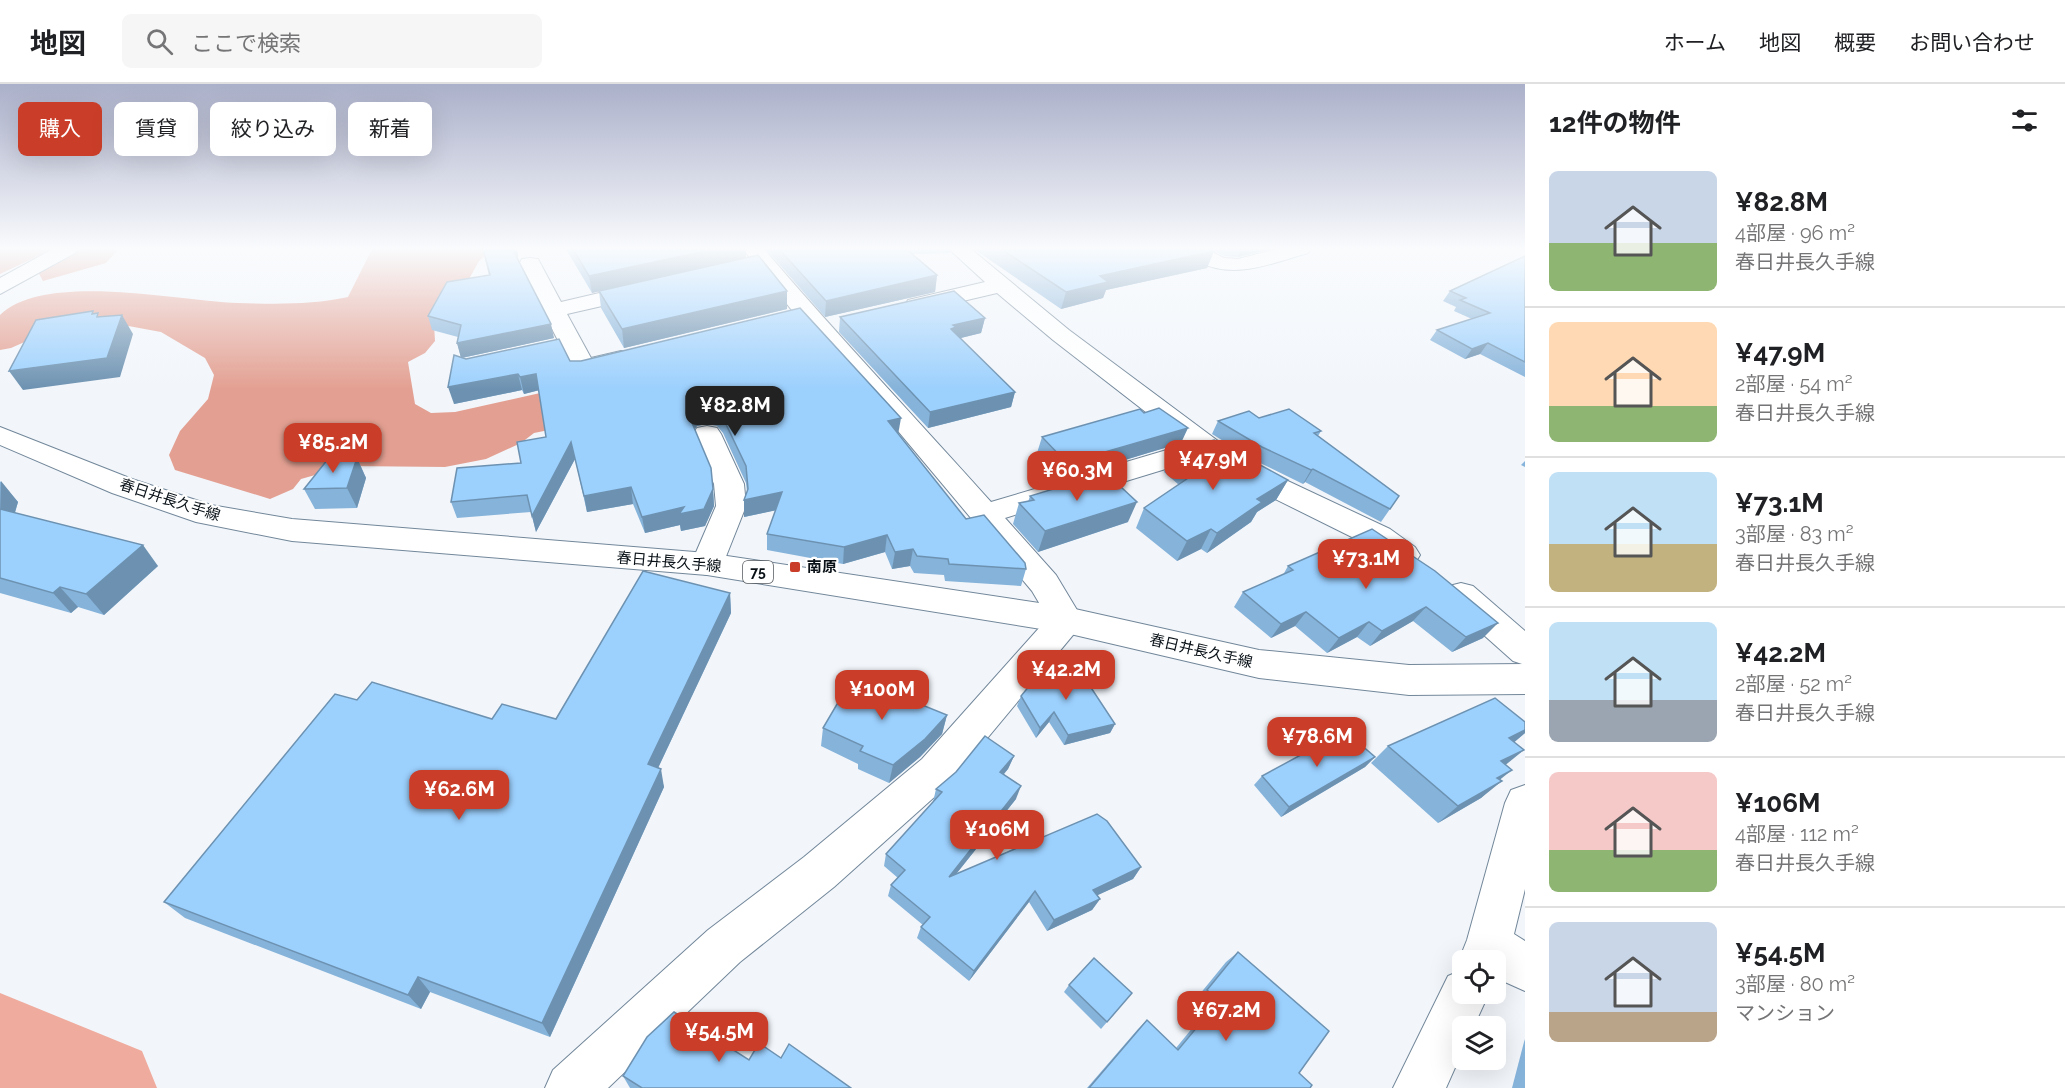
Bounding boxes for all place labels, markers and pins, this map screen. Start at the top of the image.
pin: ¥82.8M [686,386,784,437]
pin: ¥85.2M [284,423,382,474]
pin: ¥47.9M [1164,440,1262,491]
pin: ¥60.3M [1028,451,1126,502]
pin: ¥73.1M [1317,539,1415,590]
place label: 南原 [807,558,837,576]
marker: 南原 [788,560,802,574]
pin: ¥42.2M [1017,650,1115,701]
pin: ¥100M [840,670,924,721]
pin: ¥78.6M [1268,717,1366,768]
pin: ¥62.6M [410,770,508,821]
pin: ¥106M [955,810,1039,861]
pin: ¥67.2M [1177,991,1275,1042]
pin: ¥54.5M [670,1012,768,1063]

